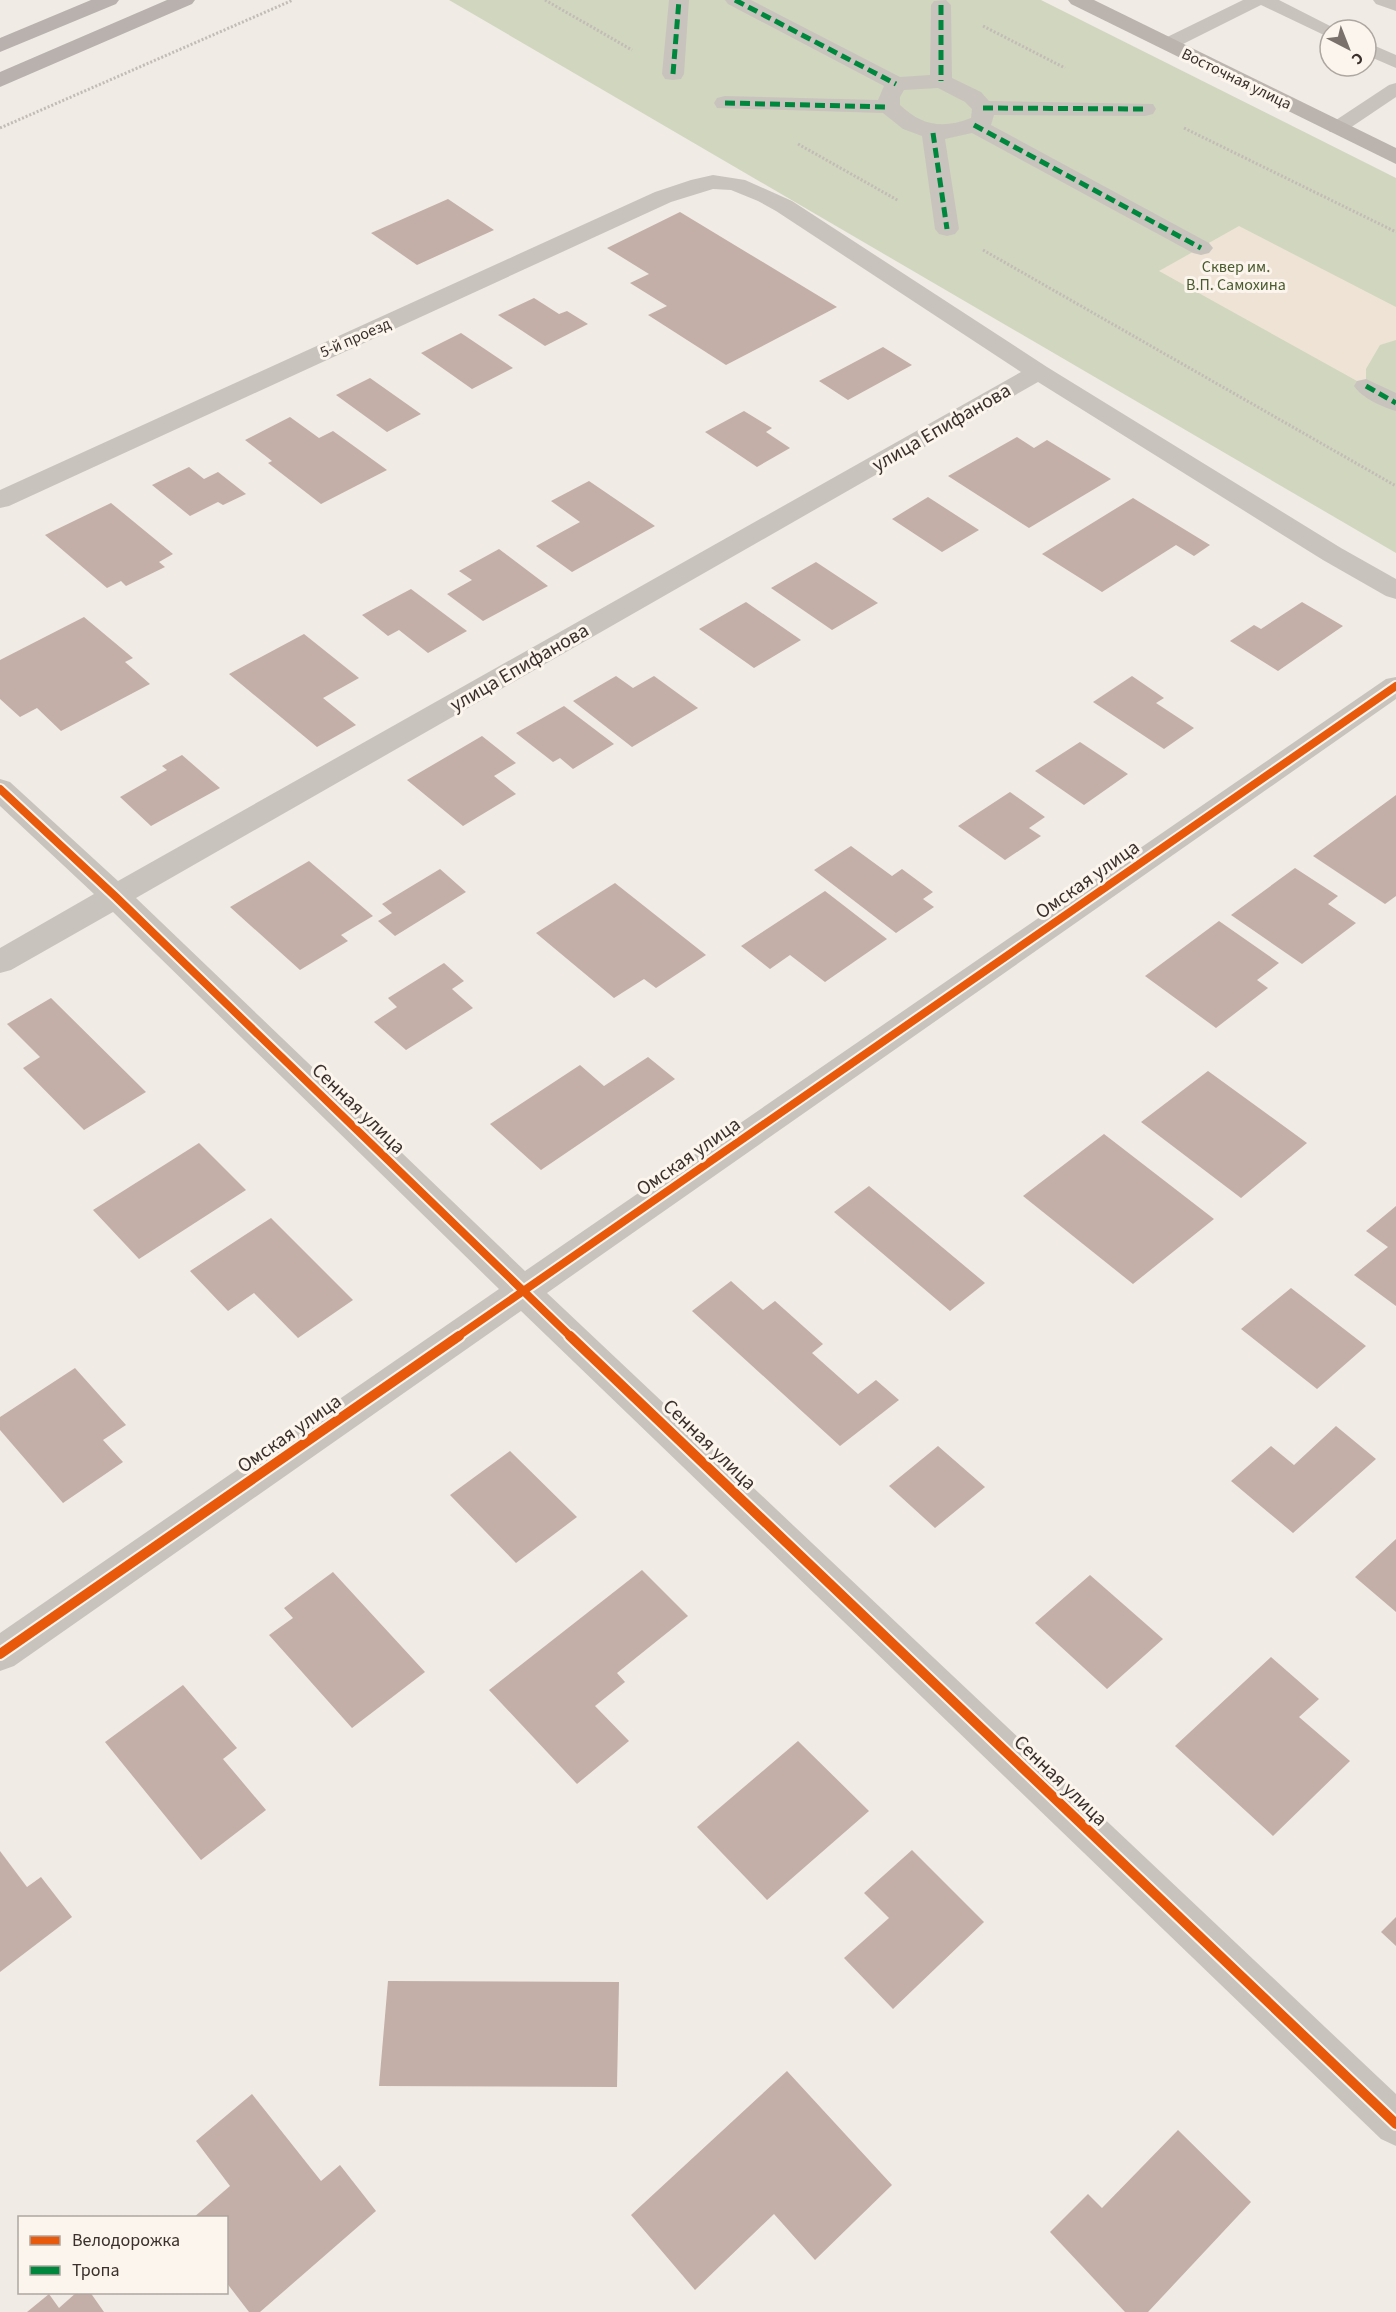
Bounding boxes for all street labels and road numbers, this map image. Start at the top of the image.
street label: Восточная улица [1178,43,1295,115]
street label: 5-й проезд [317,312,395,363]
street label: улица Епифанова [867,377,1016,479]
street label: улица Епифанова [445,617,594,719]
street label: Омская улица [1030,833,1145,926]
street label: Сенная улица [305,1057,411,1161]
street label: Омская улица [631,1110,746,1203]
street label: Омская улица [232,1387,347,1480]
street label: Сенная улица [656,1393,762,1497]
street label: Сенная улица [1007,1729,1113,1833]

